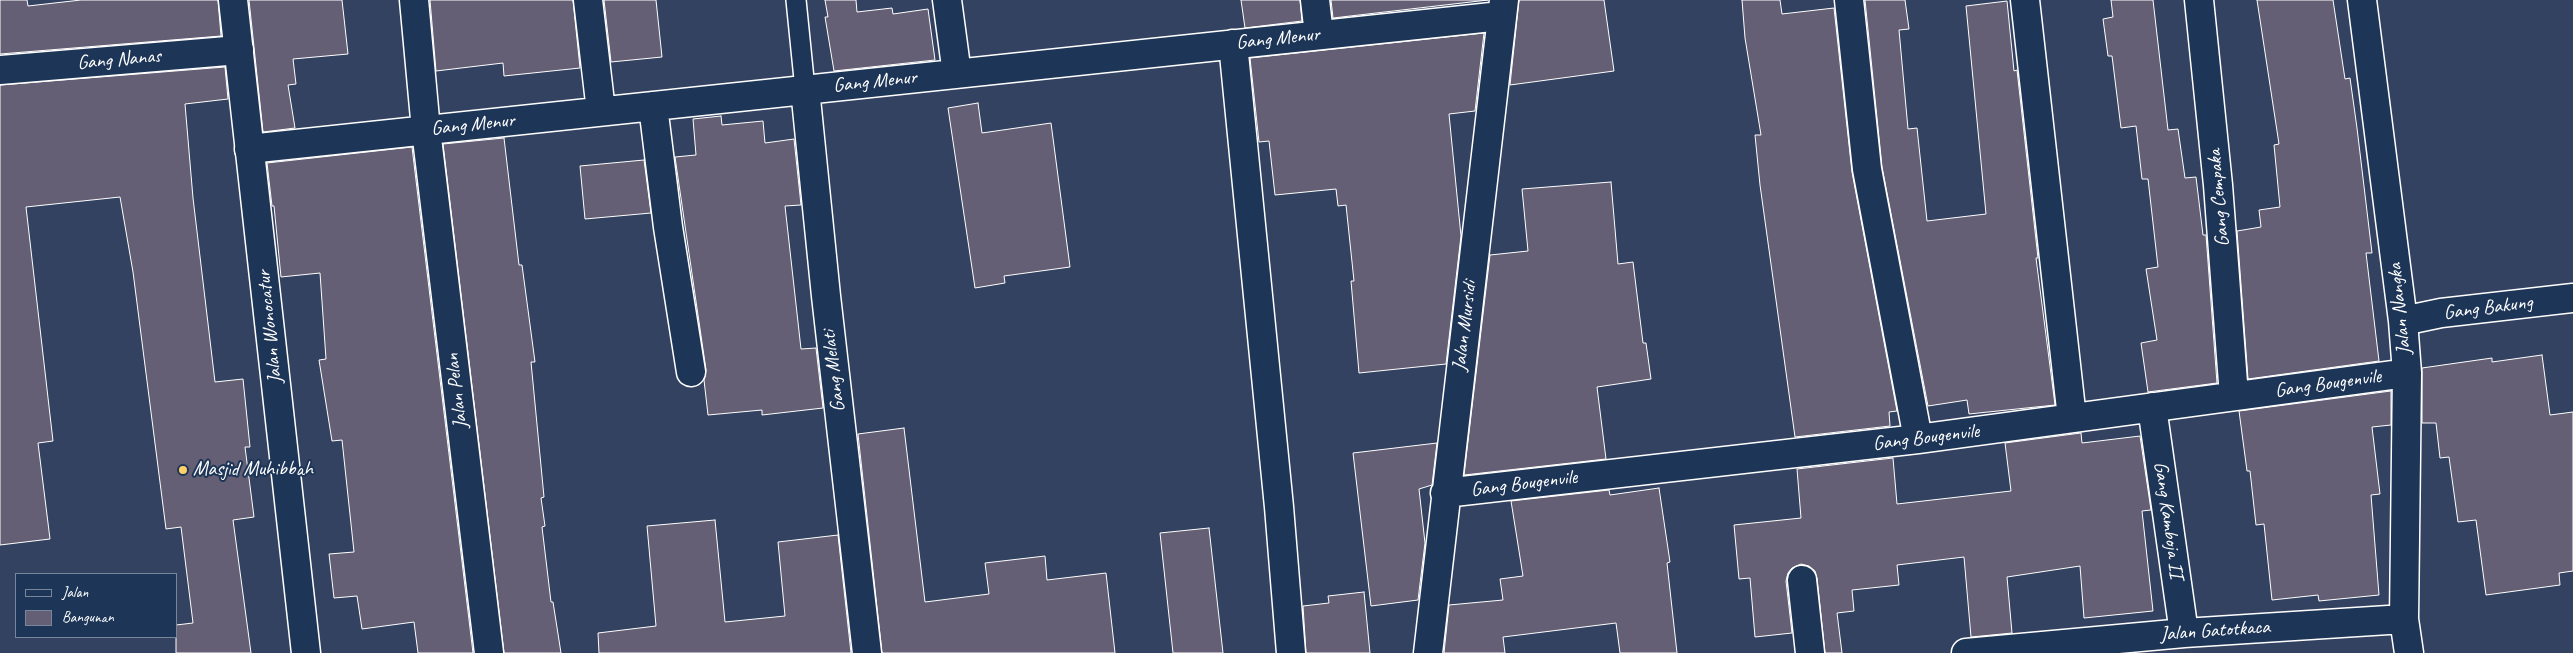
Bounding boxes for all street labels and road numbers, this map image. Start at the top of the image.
street label: Gang Menur [1235,23,1321,55]
street label: Gang Nanas [76,44,162,76]
street label: Gang Menur [832,66,918,98]
street label: Gang Menur [430,109,516,141]
street label: Gang Cempaka [2203,148,2235,248]
street label: Jalan Nangka [2383,262,2417,356]
street label: Jalan Wonocatur [252,269,288,385]
street label: Jalan Mursidi [1448,279,1482,373]
street label: Gang Bakung [2442,291,2534,325]
street label: Gang Melati [817,329,851,413]
street label: Jalan Pelan [440,352,474,430]
street label: Gang Bougenvile [2273,365,2383,403]
street label: Gang Bougenvile [1871,420,1981,456]
street label: Gang Kamboja II [2148,460,2188,580]
street label: Gang Bougenvile [1469,466,1579,502]
street label: Jalan Gatotkaca [2159,615,2271,647]

